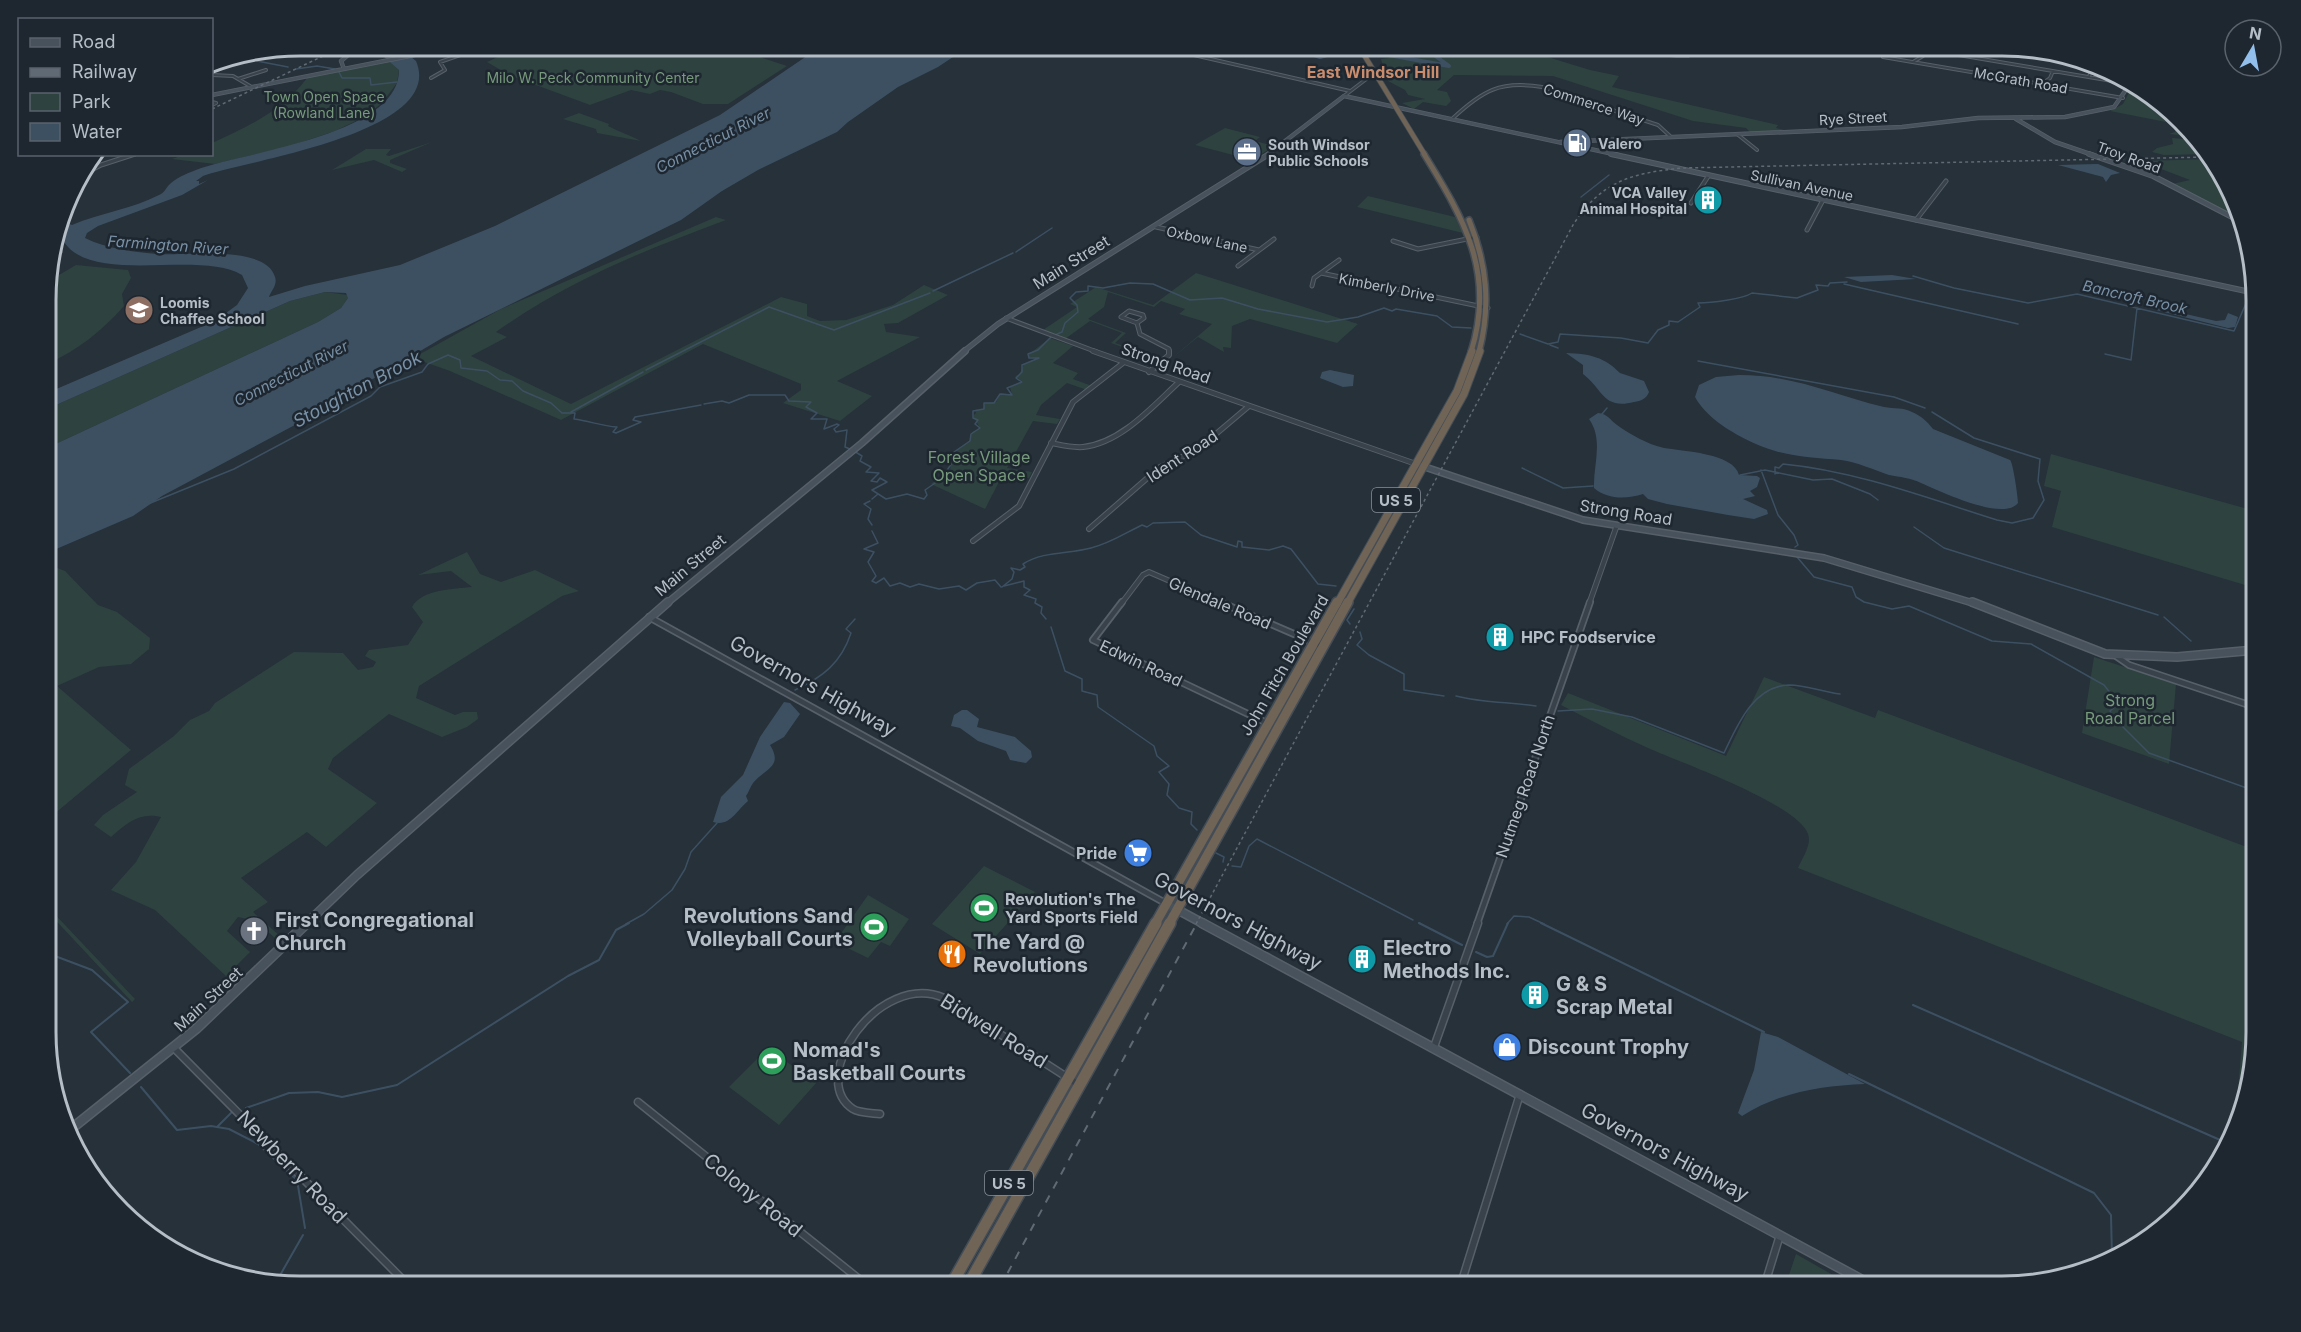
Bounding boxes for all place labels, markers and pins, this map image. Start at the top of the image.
fuel station icon: Valero [1561,127,1593,159]
place label: Valero [1598,135,1642,152]
office icon: South Windsor Public Schools [1231,136,1263,168]
place label: South Windsor Public Schools [1268,136,1370,169]
place label: VCA Valley Animal Hospital [1579,184,1688,217]
building icon: VCA Valley Animal Hospital [1692,184,1724,216]
school or university icon: Loomis Chaffee School [123,294,155,326]
place label: Loomis Chaffee School [160,294,265,327]
building icon: HPC Foodservice [1484,621,1516,653]
place label: HPC Foodservice [1521,627,1656,647]
supermarket icon: Pride [1122,837,1154,869]
place label: Pride [1076,843,1117,863]
place label: Revolution's The Yard Sports Field [1005,889,1138,927]
sports icon: Revolution's The Yard Sports Field [968,892,1000,924]
place label: Revolutions Sand Volleyball Courts [684,904,853,951]
place label: First Congregational Church [275,908,474,955]
sports icon: Revolutions Sand Volleyball Courts [858,911,890,943]
church icon: First Congregational Church [238,915,270,947]
place label: The Yard @ Revolutions [973,930,1088,977]
place label: Electro Methods Inc. [1383,936,1511,983]
restaurant icon: The Yard @ Revolutions [936,938,968,970]
building icon: Electro Methods Inc. [1346,943,1378,975]
place label: G & S Scrap Metal [1556,972,1673,1019]
building icon: G & S Scrap Metal [1519,979,1551,1011]
shop icon: Discount Trophy [1491,1031,1523,1063]
place label: Discount Trophy [1528,1035,1689,1059]
place label: Nomad's Basketball Courts [793,1038,966,1085]
sports icon: Nomad's Basketball Courts [756,1045,788,1077]

